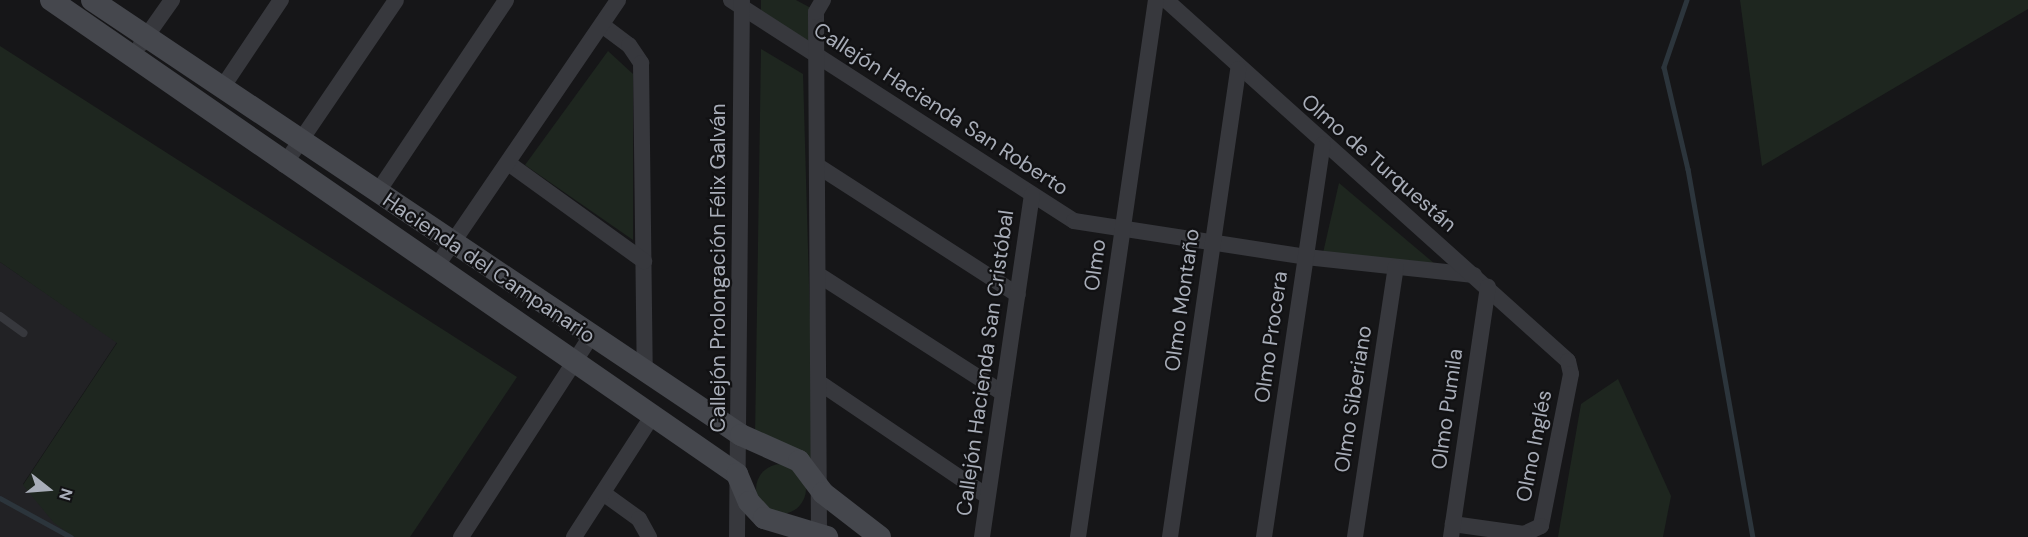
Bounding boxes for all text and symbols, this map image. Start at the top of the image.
street label: Callejón Hacienda San Roberto [809,17,1073,201]
street label: Olmo de Turquestán [1296,89,1462,237]
street label: Callejón Prolongación Félix Galván [705,104,731,432]
street label: Hacienda del Campanario [378,187,600,349]
street label: Callejón Hacienda San Cristóbal [951,208,1019,518]
street label: Olmo Montaño [1160,227,1204,373]
street label: Olmo [1079,237,1111,293]
street label: Olmo Procera [1249,269,1293,405]
street label: Olmo Siberiano [1329,324,1377,474]
street label: Olmo Pumila [1426,347,1468,471]
street label: Olmo Inglés [1511,388,1557,504]
north arrow [18,459,78,519]
text: N [54,486,77,503]

